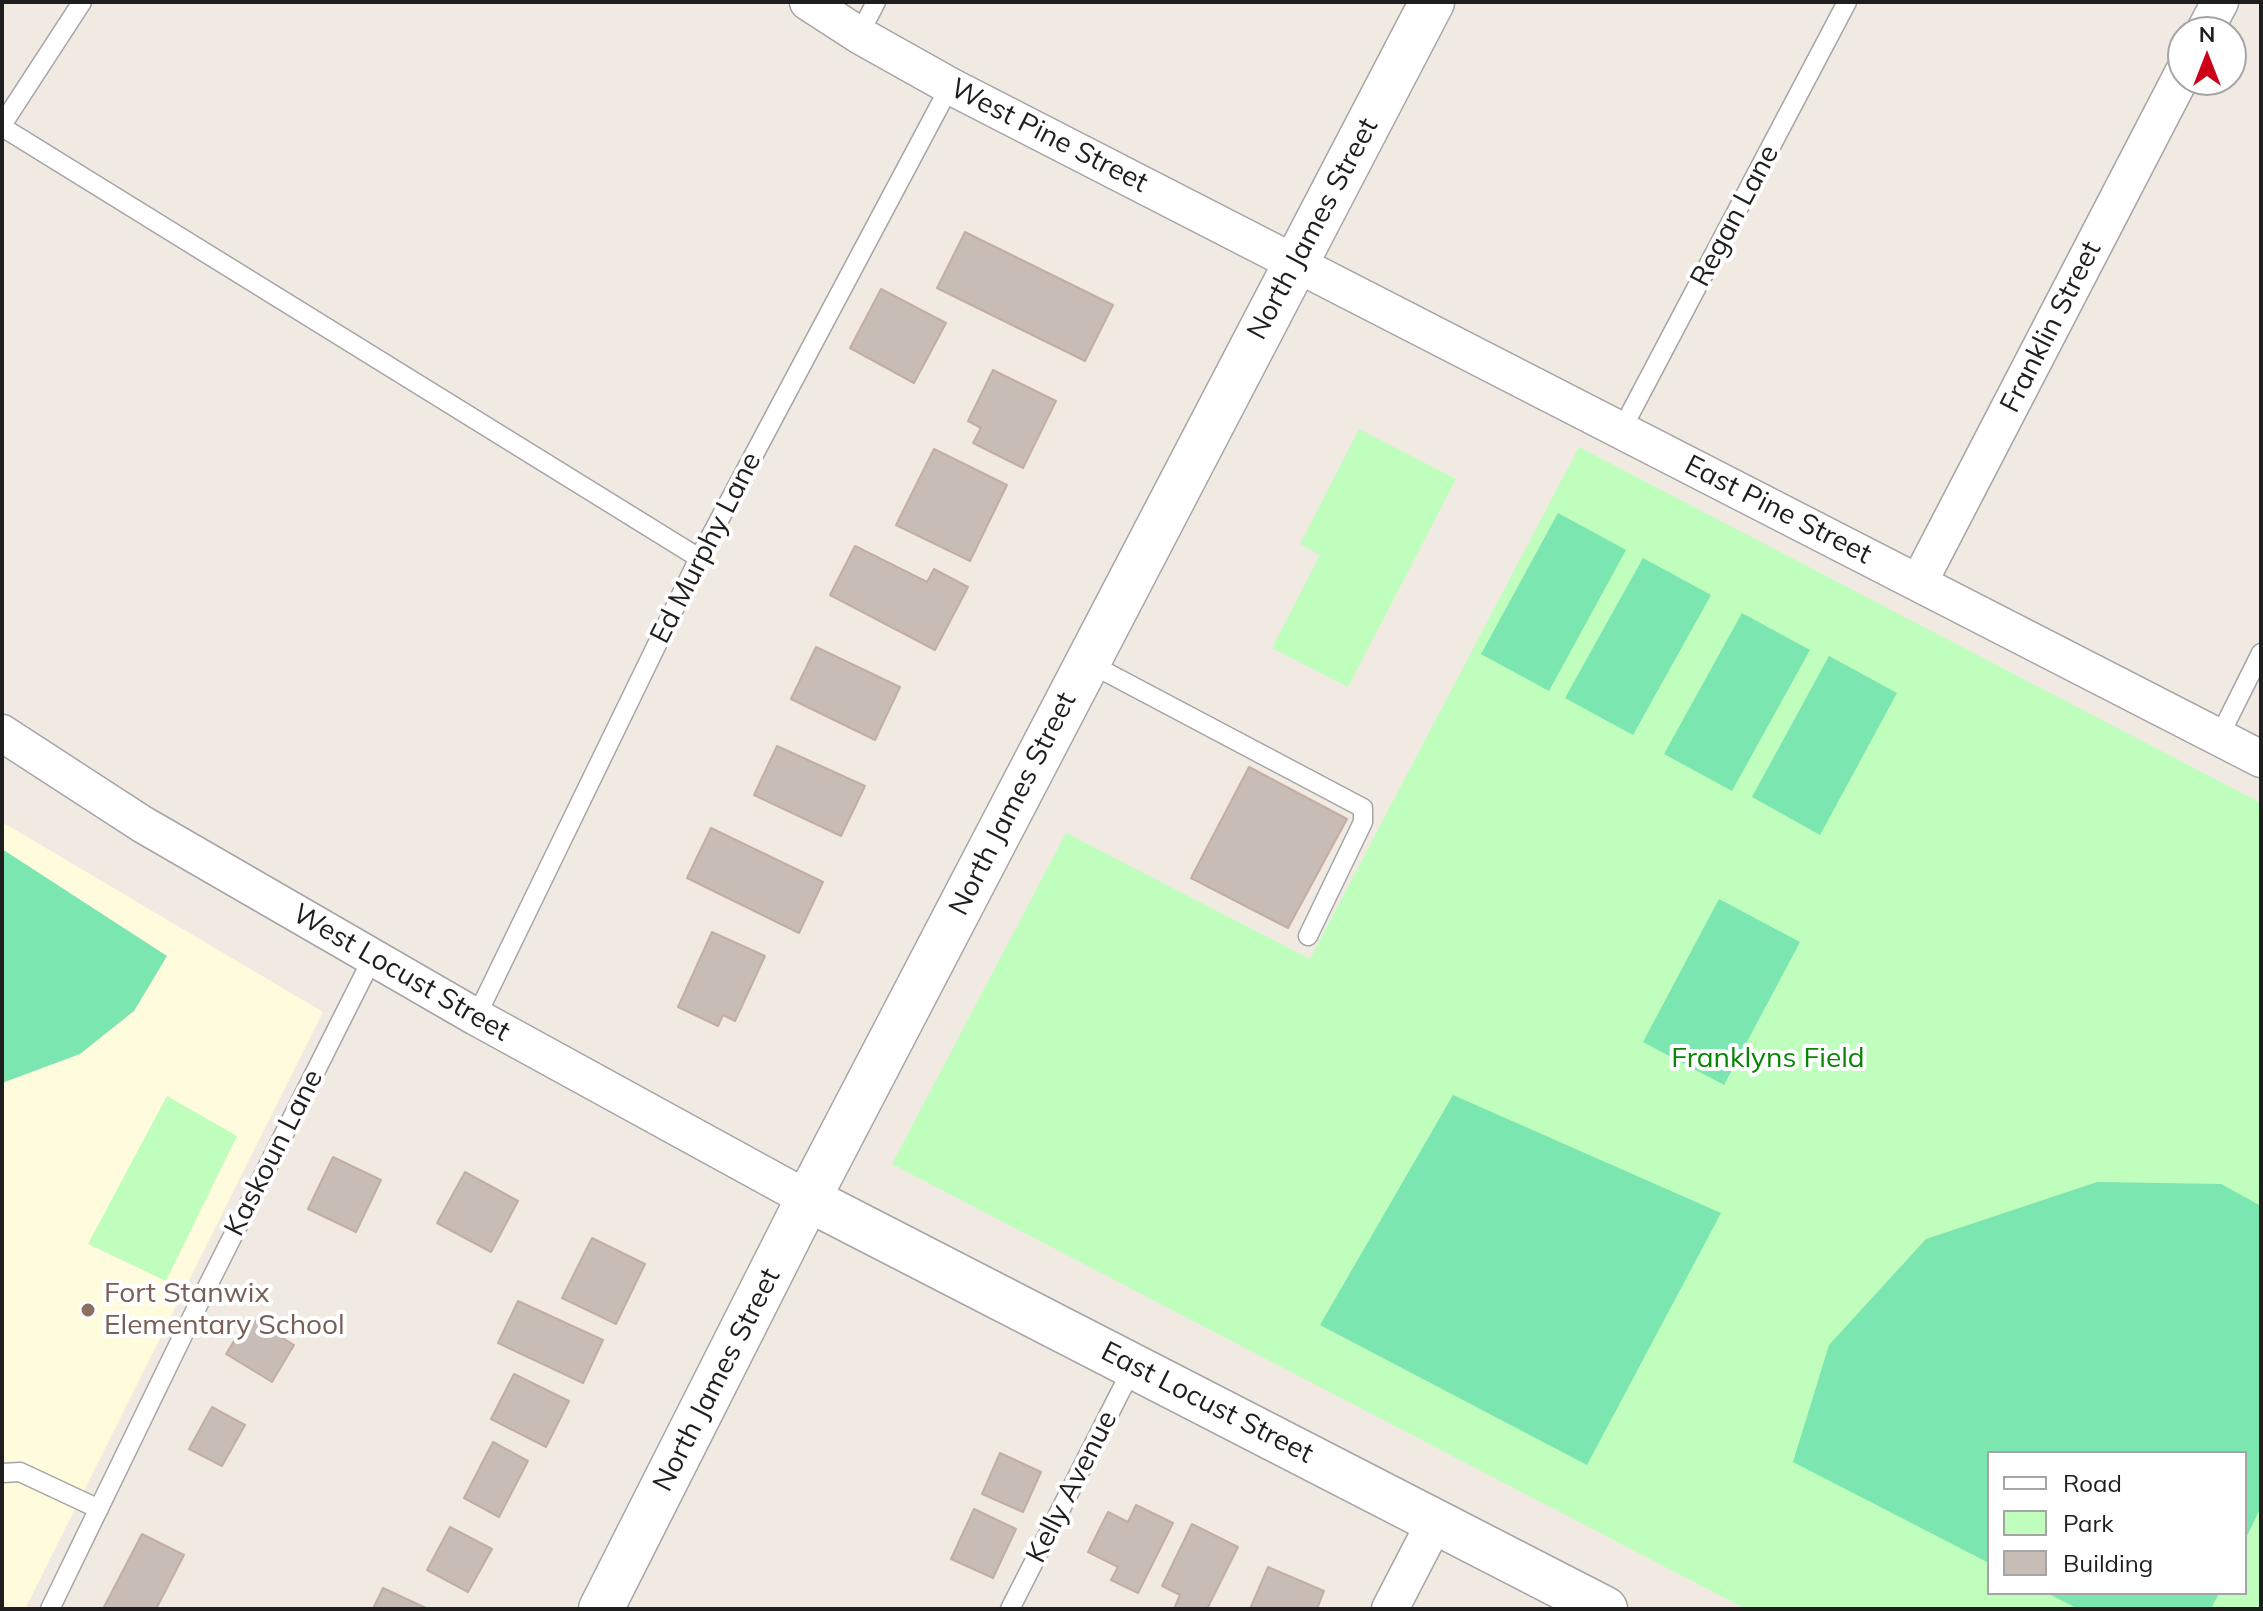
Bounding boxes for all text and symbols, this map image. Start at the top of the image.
north arrow [2167,16,2247,96]
text: N [2199,20,2215,48]
street label: West Pine Street [945,72,1153,200]
street label: North James Street [1240,113,1386,345]
street label: Regan Lane [1684,140,1786,292]
street label: Franklin Street [1993,236,2109,418]
street label: Ed Murphy Lane [643,447,769,649]
street label: East Pine Street [1679,448,1877,572]
street label: North James Street [942,687,1084,921]
street label: West Locust Street [287,897,515,1049]
park label: Franklyns Field [1671,1042,1865,1076]
street label: Kaskoun Lane [218,1064,330,1242]
street label: North James Street [646,1263,788,1497]
place label: Fort Stanwix Elementary School [104,1277,345,1343]
marker: Fort Stanwix Elementary School [79,1301,97,1319]
street label: East Locust Street [1095,1335,1319,1471]
street label: Kelly Avenue [1019,1406,1125,1568]
legend [1987,1451,2247,1595]
text: Road [2063,1468,2122,1498]
text: Park [2063,1508,2114,1538]
text: Building [2063,1548,2153,1578]

